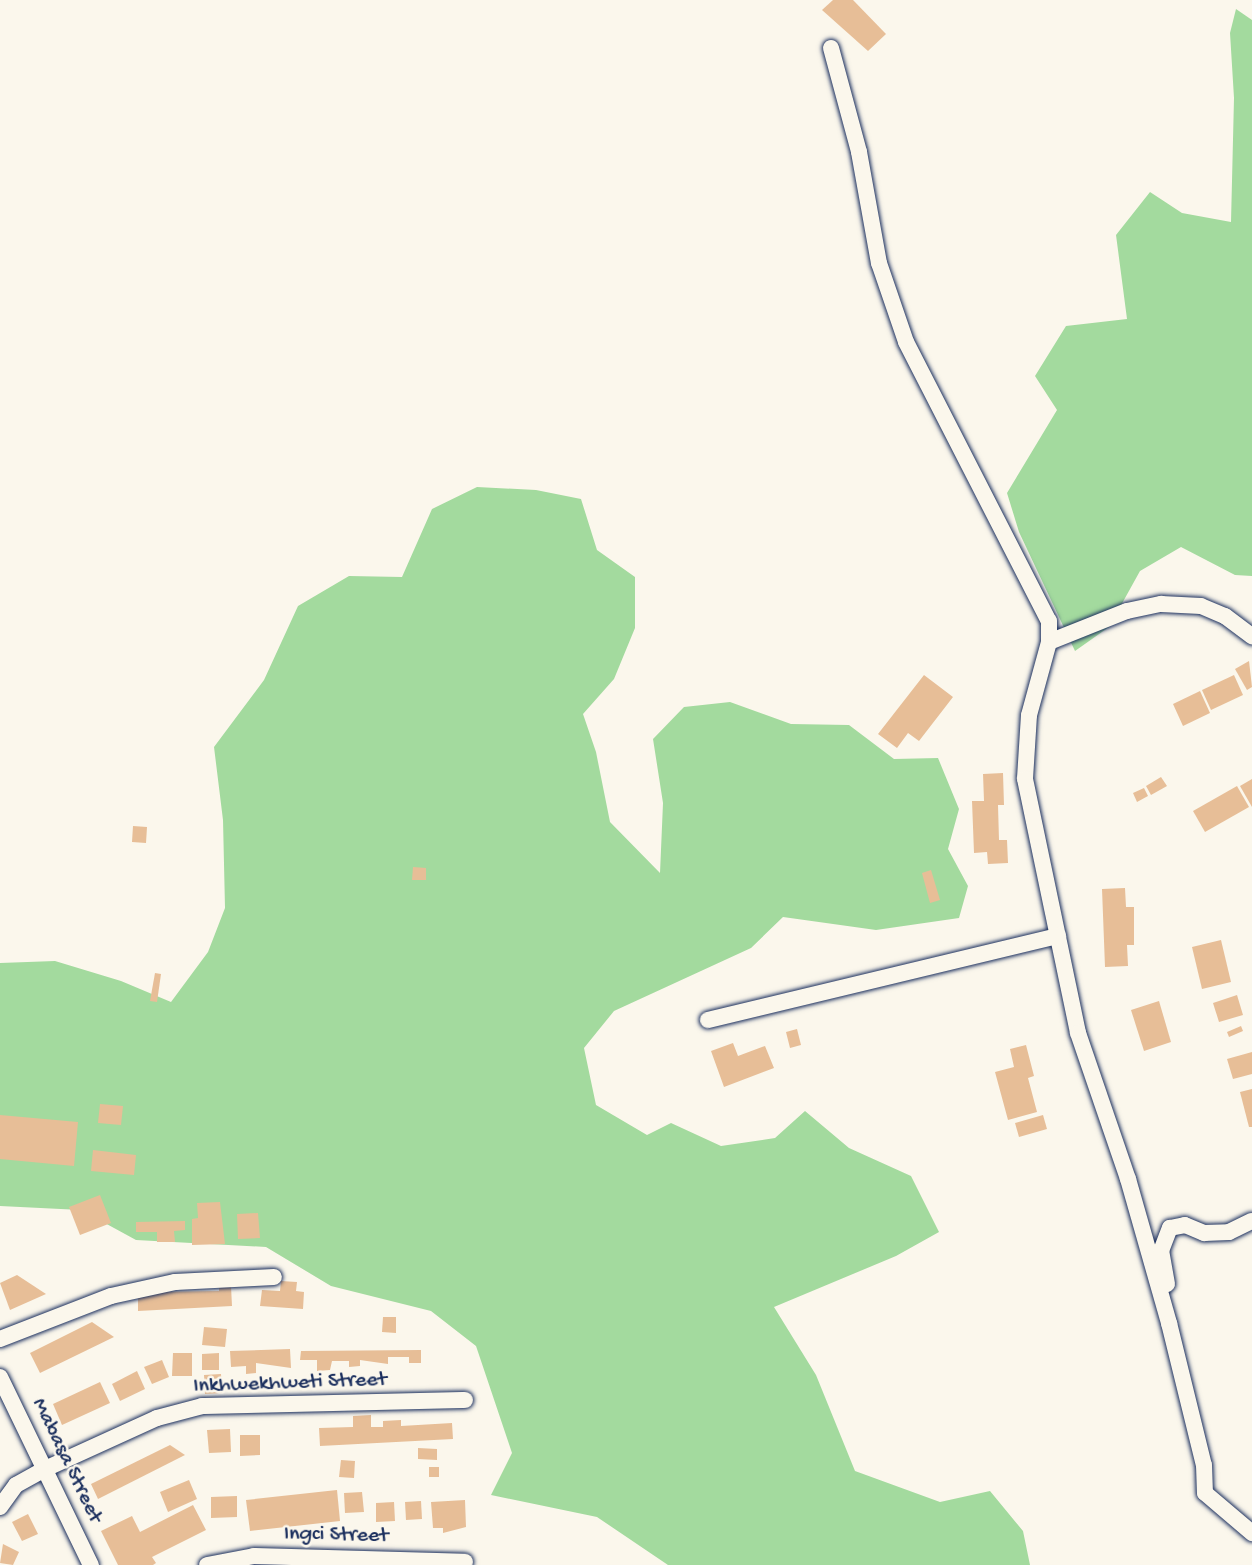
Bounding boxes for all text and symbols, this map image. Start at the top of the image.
street label: Inkhwekhweti Street [193,1367,387,1401]
street label: Mabasa Street [24,1394,108,1528]
street label: Ingci Street [284,1522,388,1550]

